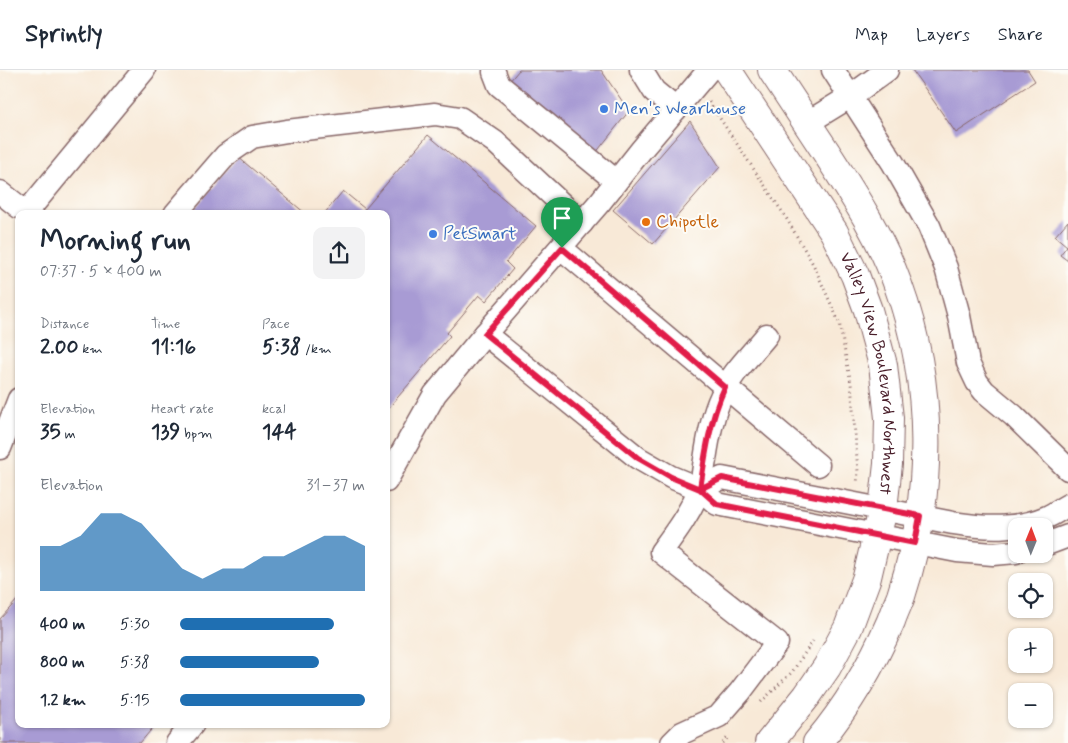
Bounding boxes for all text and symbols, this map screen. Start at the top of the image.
text: Sprintly [25,19,103,50]
text: Map [855,23,888,47]
text: Layers [916,23,970,47]
text: Share [998,23,1043,47]
place label: Men's Wearhouse [614,97,746,121]
marker: Men's Wearhouse [598,103,610,115]
pin [541,197,583,248]
icon: arrive [548,204,576,232]
place label: Chipotle [656,210,719,234]
marker: Chipotle [640,216,652,228]
place label: PetSmart [443,222,517,246]
text: Morning run [40,223,191,260]
button: share [313,227,365,279]
marker: PetSmart [427,228,439,240]
street label: Valley View Boulevard Northwest [834,248,901,496]
text: 07:37 · 5 × 400 m [40,261,162,282]
text: Distance [40,315,89,333]
text: Time [151,315,180,333]
text: Pace [262,315,290,333]
text: 2.00 [40,333,78,361]
text: 11:16 [151,333,196,361]
text: 5:38 [262,333,301,361]
text: km [78,340,103,358]
text: /km [301,340,332,358]
text: Elevation [40,400,95,418]
text: Heart rate [151,400,214,418]
text: kcal [262,400,286,418]
text: 35 [40,418,61,446]
text: 139 [151,418,180,446]
text: 144 [262,418,297,446]
text: m [61,425,76,443]
text: bpm [180,425,212,443]
text: Elevation [40,475,103,496]
text: 31–37 m [306,475,365,496]
north arrow [1008,518,1052,562]
map controls [1008,518,1053,728]
button: locate [1008,573,1053,618]
text: 400 m [40,614,85,635]
text: 5:30 [120,614,150,635]
button: + [1008,628,1053,673]
text: 800 m [40,652,85,673]
text: 5:38 [120,652,150,673]
button: − [1008,683,1053,728]
text: 1.2 km [40,690,86,711]
text: 5:15 [120,690,150,711]

